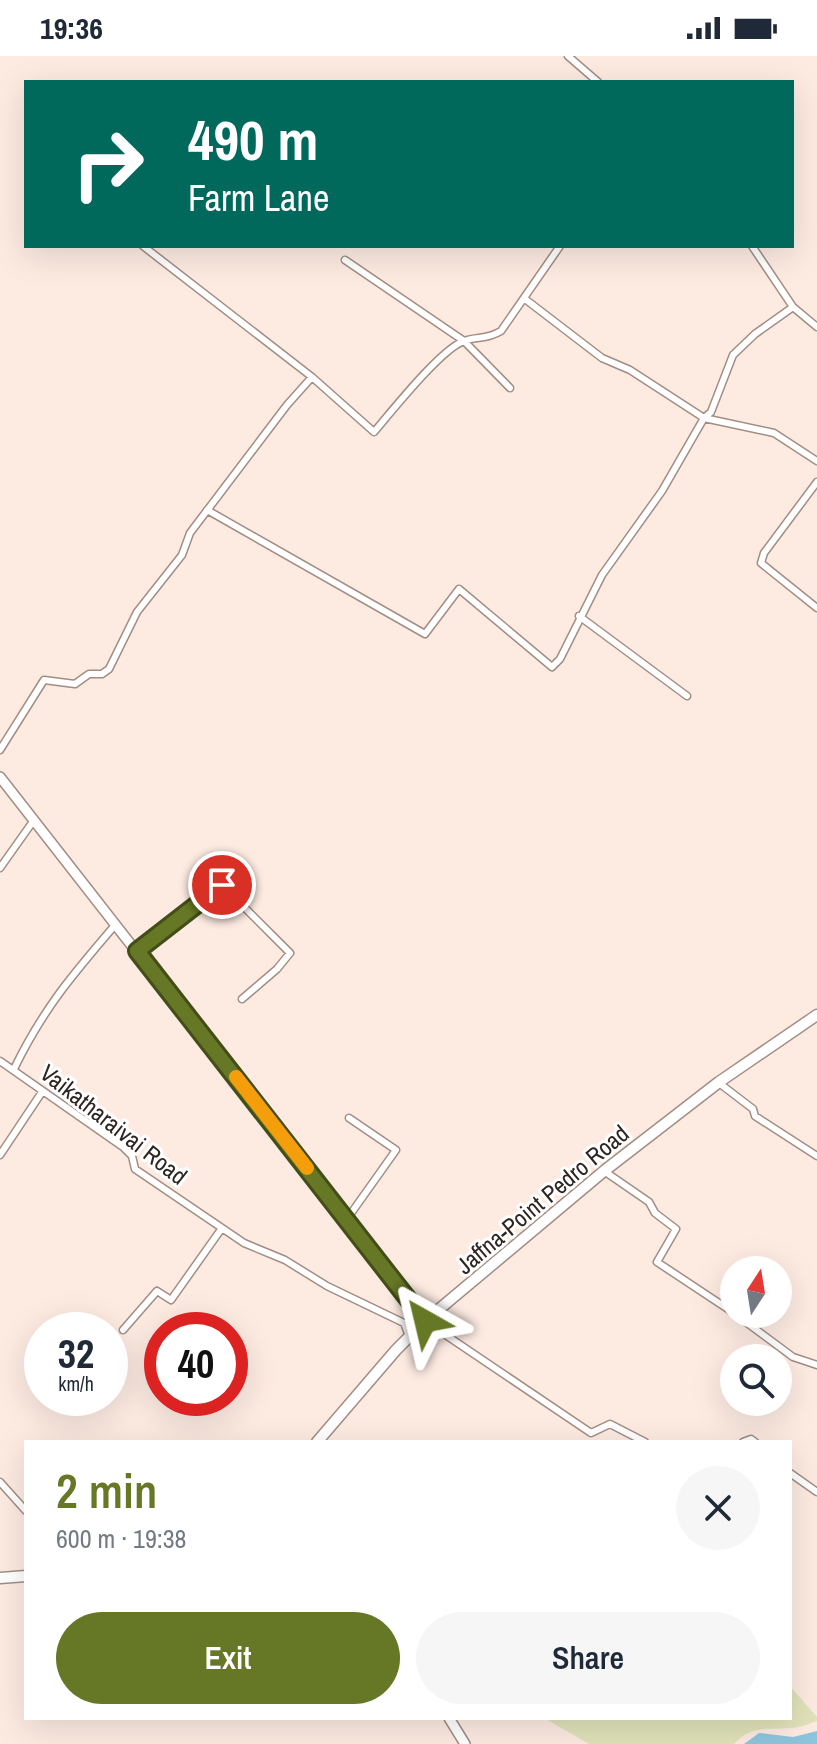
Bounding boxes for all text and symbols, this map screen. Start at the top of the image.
text: 19:36 [40,8,103,48]
text: 490 m [188,102,318,177]
icon: right [56,112,160,216]
text: Farm Lane [188,174,329,222]
pin [188,851,256,919]
icon: arrive [200,863,244,907]
street label: Vaikatharaivai Road [34,1057,194,1191]
street label: Jaffna-Point Pedro Road [449,1117,635,1281]
north arrow [720,1256,792,1328]
map controls [720,1256,792,1416]
position arrow [383,1279,467,1363]
speed limit sign: 40 [144,1312,248,1416]
text: 32 [58,1327,94,1380]
button: search [720,1344,792,1416]
text: km/h [58,1370,94,1397]
text: 2 min [56,1458,157,1523]
button: close [676,1466,760,1550]
text: 600 m · 19:38 [56,1521,186,1556]
button: Exit [56,1612,400,1704]
button: Share [416,1612,760,1704]

